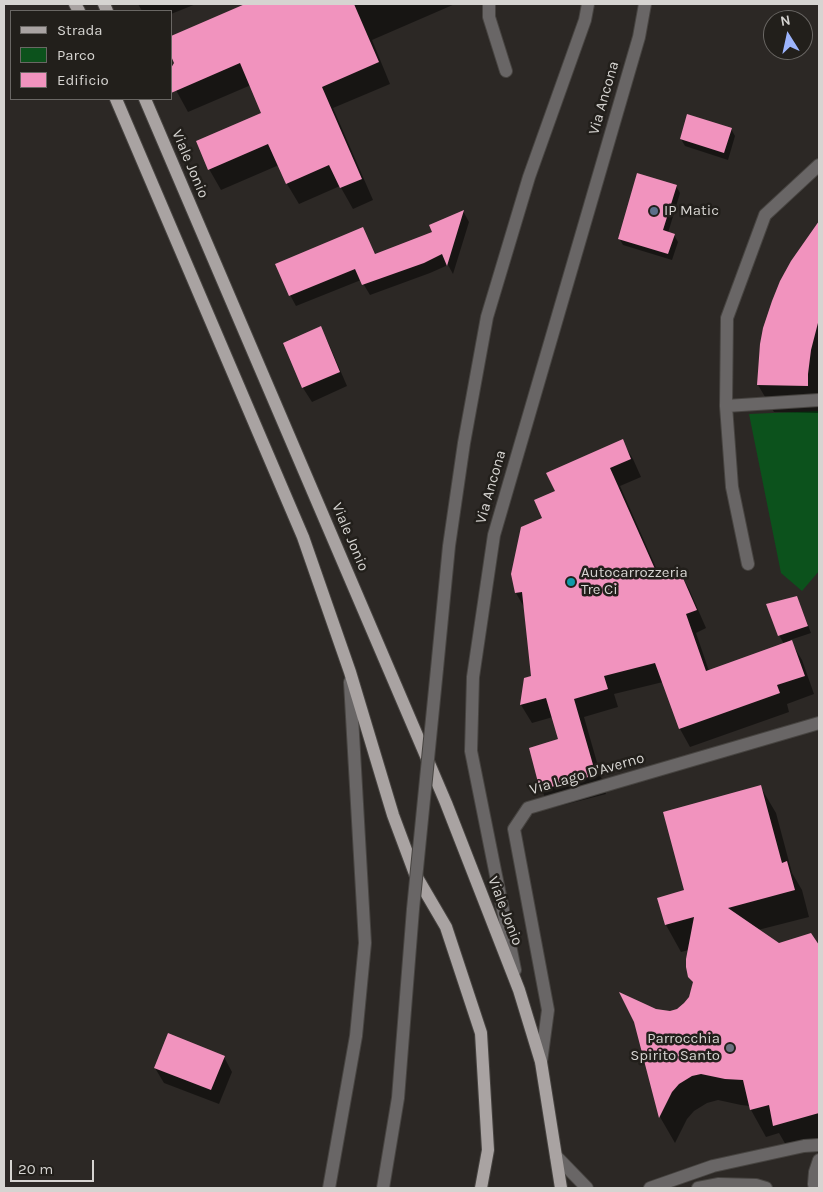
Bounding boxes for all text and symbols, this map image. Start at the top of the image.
legend [10,10,172,100]
north arrow [763,10,813,60]
text: N [779,11,792,30]
text: Strada [57,21,103,39]
text: Parco [57,46,95,64]
street label: Via Ancona [585,59,623,137]
text: Edificio [57,71,109,89]
street label: Viale Jonio [168,127,212,201]
place label: IP Matic [664,202,719,220]
marker: IP Matic [648,205,660,217]
street label: Via Ancona [472,448,510,526]
street label: Viale Jonio [328,500,372,574]
place label: Autocarrozzeria Tre Ci [581,564,688,599]
marker: Autocarrozzeria Tre Ci [565,576,577,588]
street label: Via Lago D'Averno [528,749,646,799]
street label: Viale Jonio [484,874,526,948]
place label: Parrocchia Spirito Santo [630,1030,720,1065]
marker: Parrocchia Spirito Santo [724,1042,736,1054]
scale bar [12,1150,96,1182]
text: 20 m [18,1160,53,1178]

